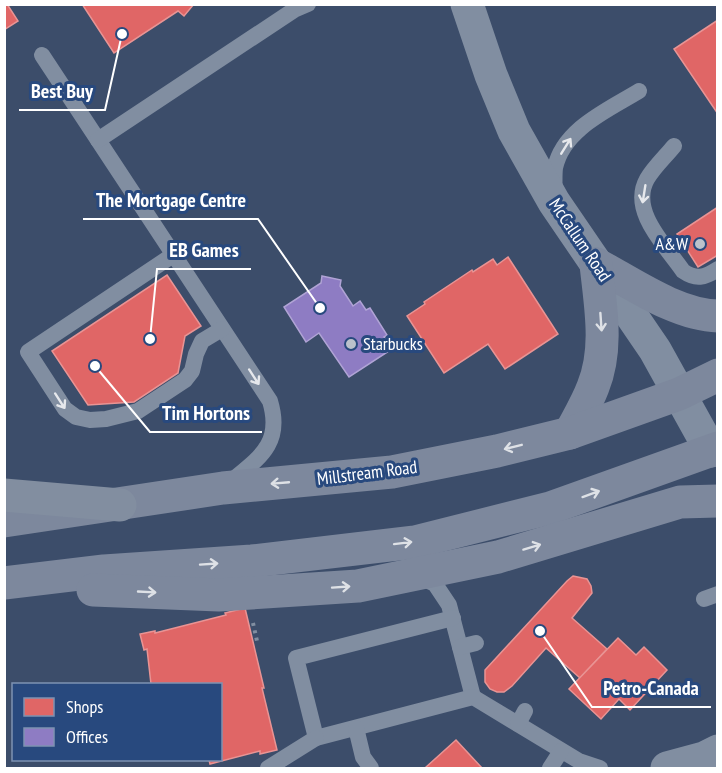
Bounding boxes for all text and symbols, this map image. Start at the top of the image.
callout: Best Buy [19,72,105,110]
text: Best Buy [31,78,94,104]
one-way arrow [561,138,573,155]
callout: The Mortgage Centre [83,181,258,219]
one-way arrow [638,184,649,203]
text: The Mortgage Centre [96,187,246,213]
street label: McCallum Road [544,194,617,286]
callout: EB Games [157,231,251,269]
place label: A&W [656,232,688,255]
text: EB Games [169,237,239,263]
marker: A&W [693,237,707,251]
one-way arrow [596,312,607,331]
place label: Starbucks [363,332,423,355]
marker: Starbucks [344,337,358,351]
one-way arrow [248,369,260,385]
one-way arrow [53,392,66,409]
callout: Tim Hortons [150,394,262,432]
text: Tim Hortons [162,400,250,426]
one-way arrow [504,442,523,453]
street label: Millstream Road [316,455,418,490]
one-way arrow [270,478,290,489]
one-way arrow [581,487,600,498]
one-way arrow [392,537,412,548]
one-way arrow [522,541,541,552]
one-way arrow [199,558,218,569]
one-way arrow [331,581,351,592]
one-way arrow [136,587,156,598]
callout: Petro-Canada [592,669,711,707]
text: Petro-Canada [603,675,699,701]
legend [12,683,222,761]
text: Shops [66,695,103,718]
text: Offices [66,725,108,748]

